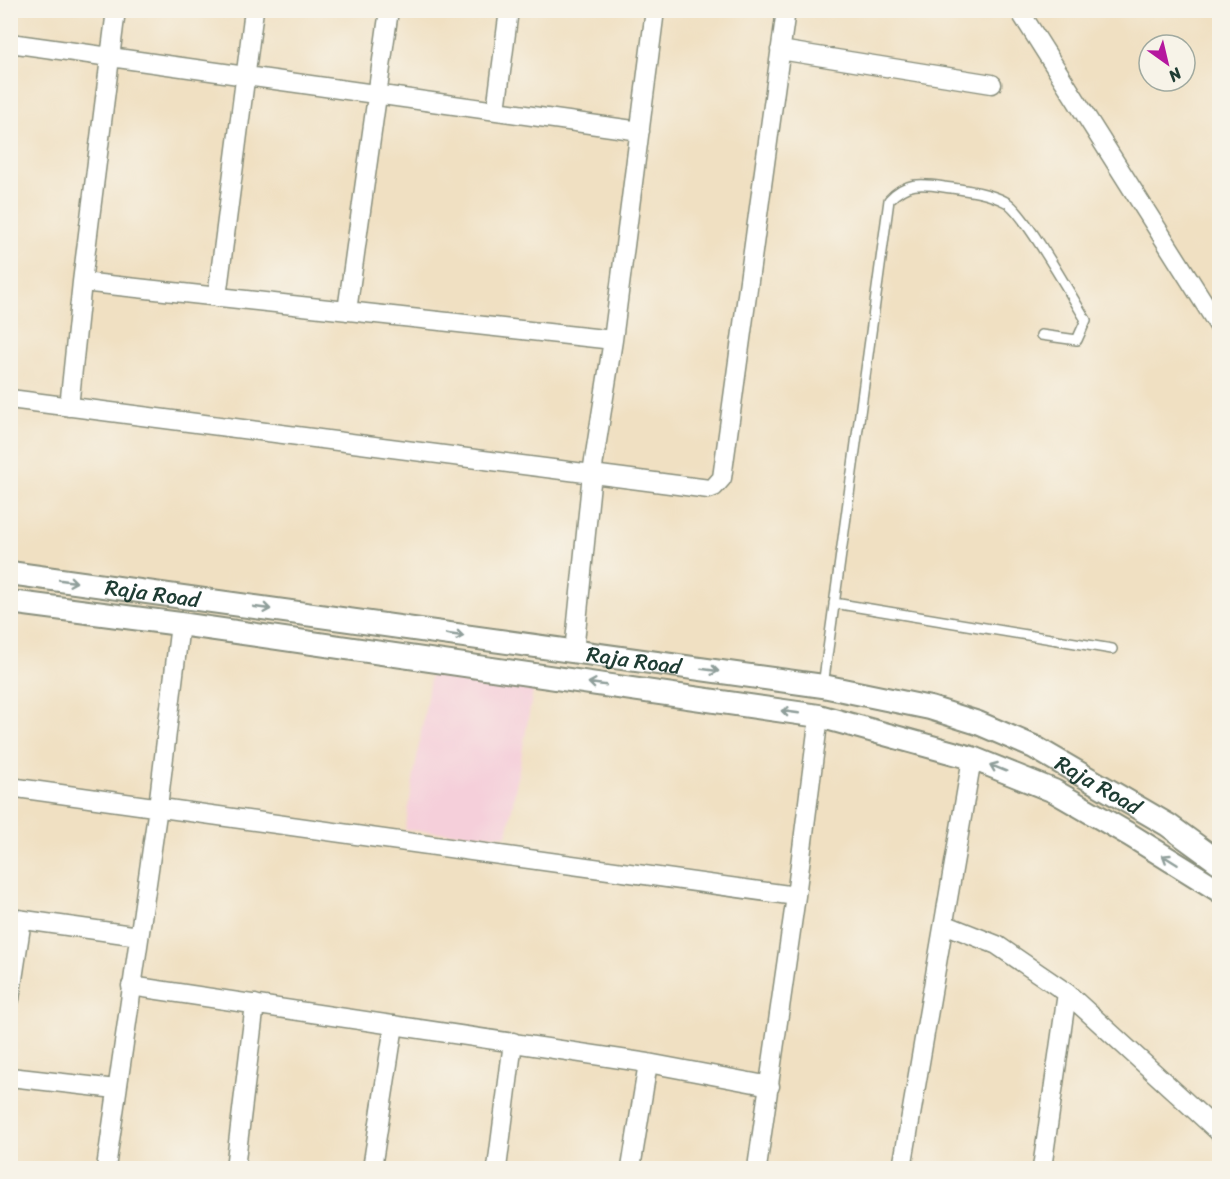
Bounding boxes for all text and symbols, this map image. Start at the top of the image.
north arrow [1137,33,1197,93]
text: N [1162,59,1189,91]
street label: Raja Road [103,567,204,619]
one-way arrow [58,576,78,587]
one-way arrow [251,603,271,614]
one-way arrow [444,630,464,641]
street label: Raja Road [584,634,685,686]
one-way arrow [700,665,720,676]
one-way arrow [588,679,607,690]
one-way arrow [781,706,800,717]
street label: Raja Road [1048,744,1151,826]
one-way arrow [989,762,1008,773]
one-way arrow [1162,853,1179,865]

